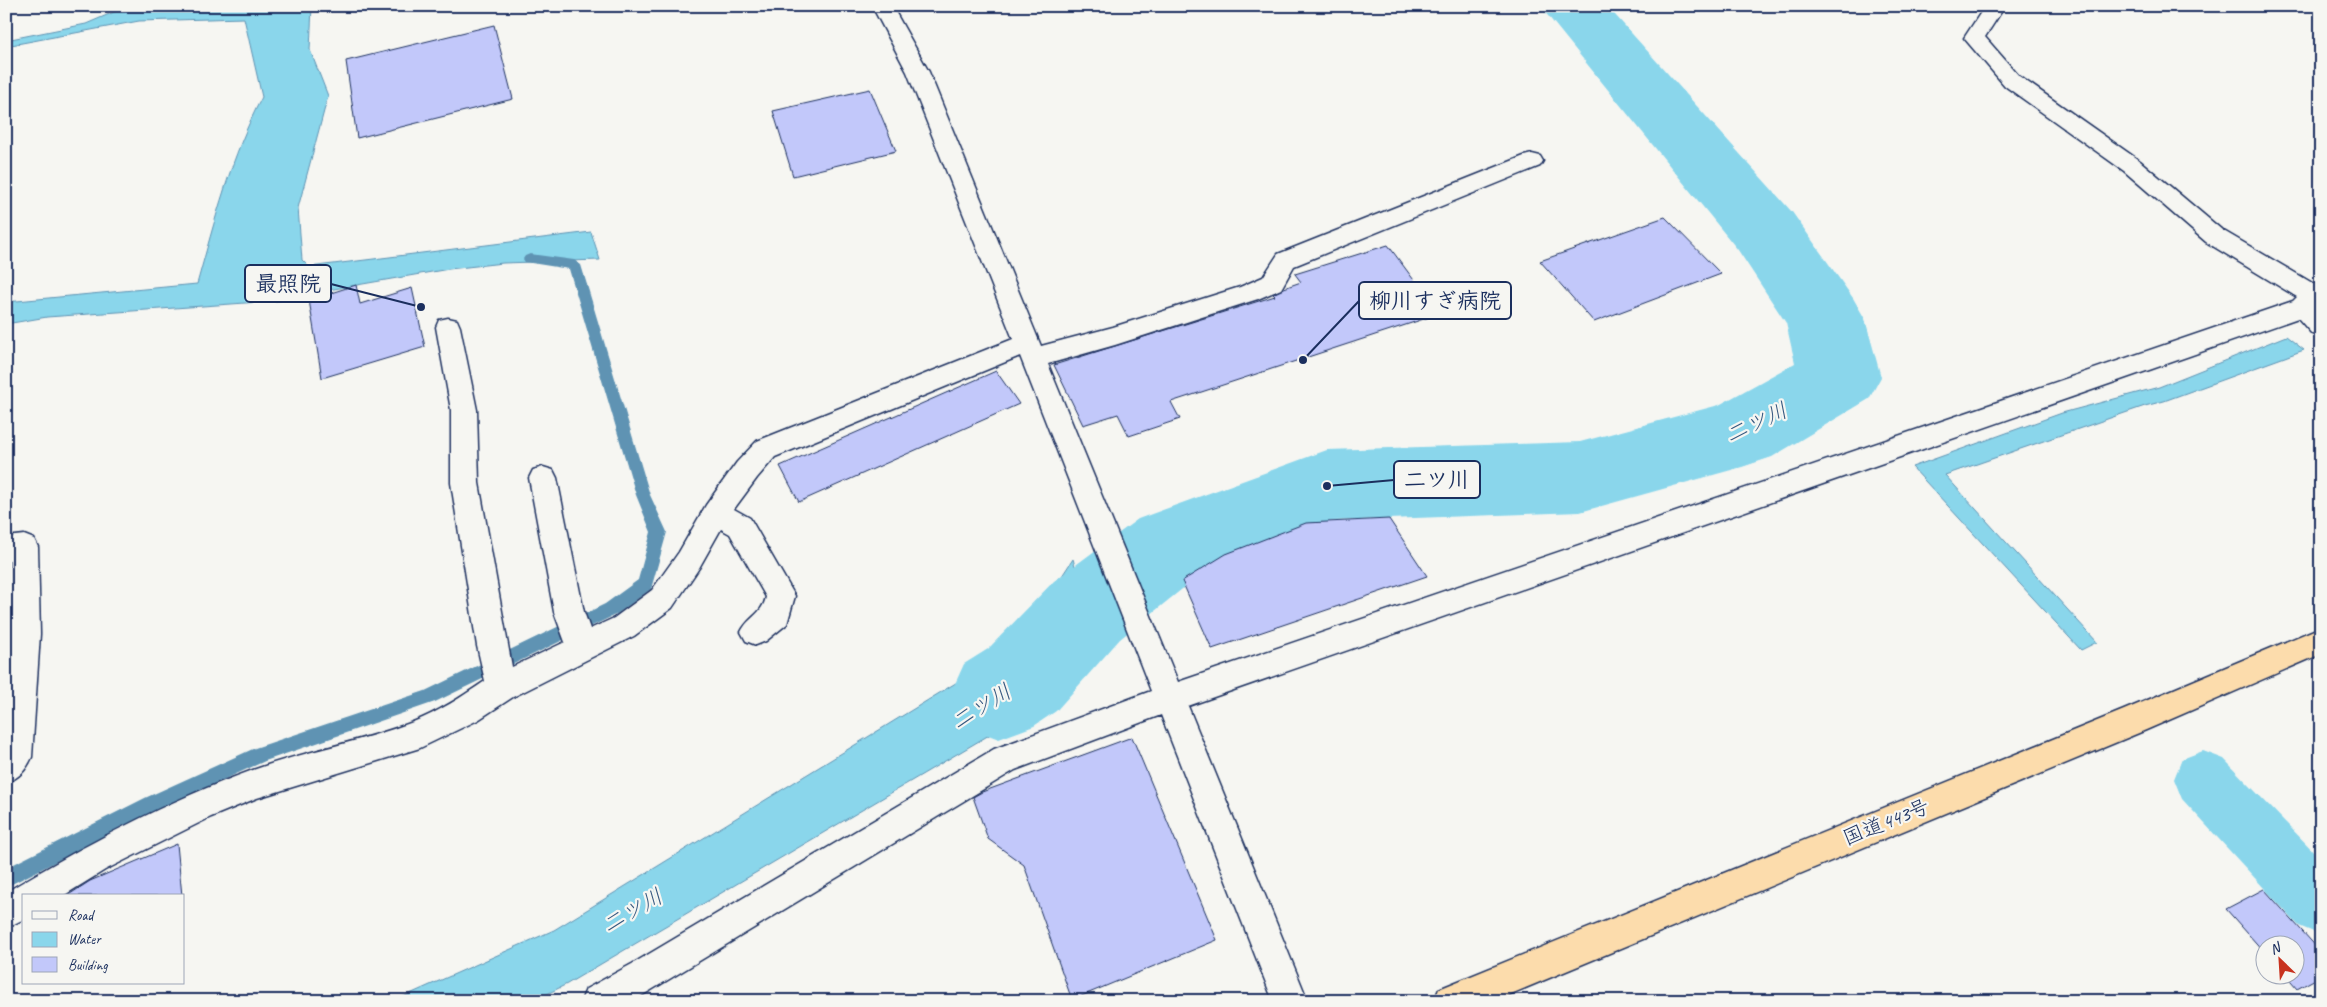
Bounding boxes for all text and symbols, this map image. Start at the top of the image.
callout: 最照院 [245,265,331,302]
text: 最照院 [255,270,321,298]
callout: 柳川すぎ病院 [1359,282,1511,319]
text: 柳川すぎ病院 [1369,287,1501,315]
water label: 二ツ川 [1721,396,1792,450]
callout: 二ツ川 [1394,461,1480,498]
text: 二ツ川 [1404,466,1470,494]
water label: 二ツ川 [946,677,1017,736]
street label: 国道443号 [1839,793,1933,851]
water label: 二ツ川 [597,882,668,939]
legend [22,894,185,984]
text: Road [68,906,95,925]
text: Water [68,930,102,949]
north arrow [2254,934,2304,984]
text: N [2267,938,2284,958]
text: Building [68,956,108,975]

